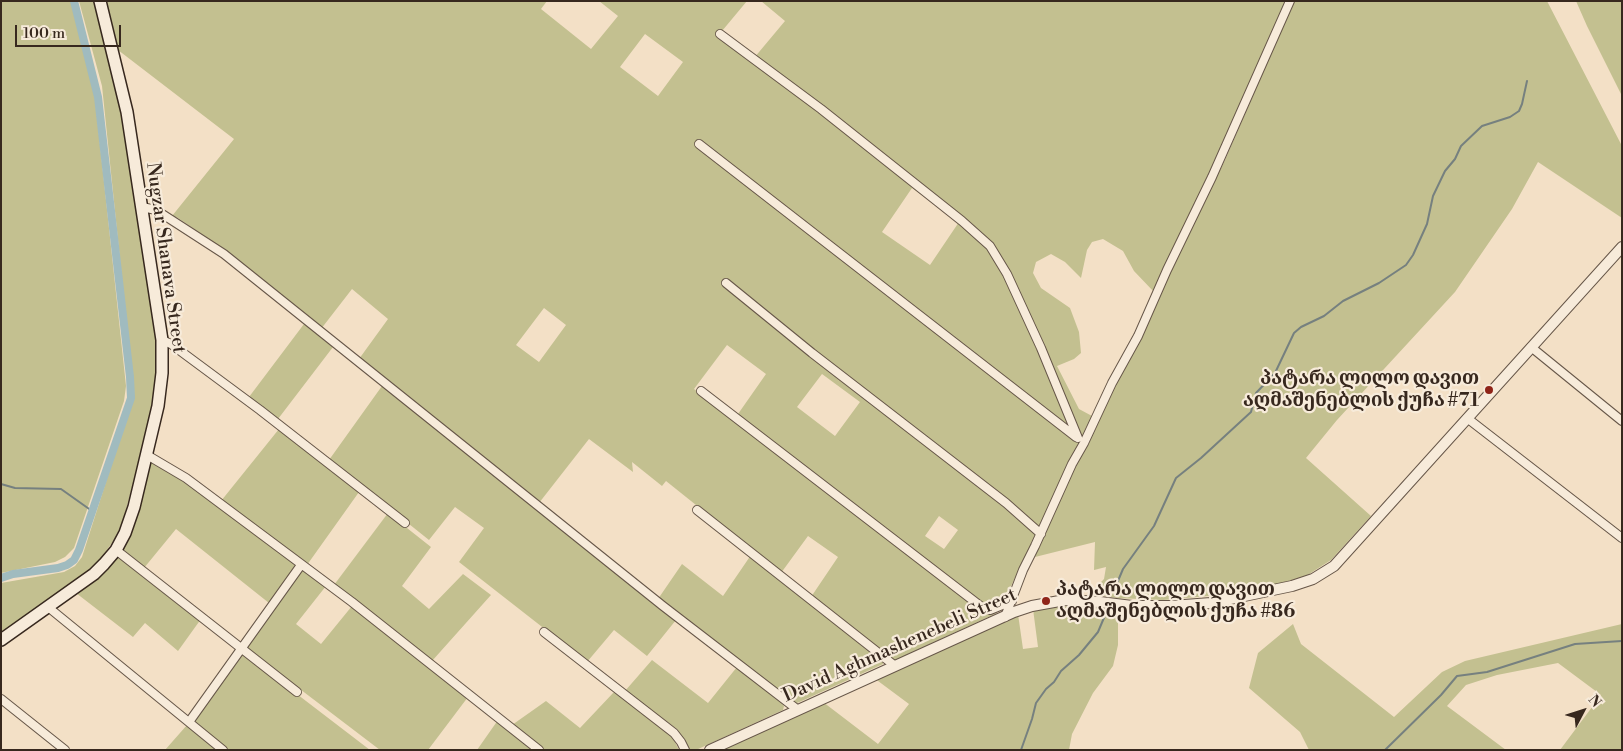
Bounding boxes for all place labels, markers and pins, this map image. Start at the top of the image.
place label: პატარა ლილო დავით აღმაშენებლის ქუჩა #71 [1243,368,1479,412]
marker: პატარა ლილო დავით აღმაშენებლის ქუჩა #71 [1483,384,1495,396]
place label: პატარა ლილო დავით აღმაშენებლის ქუჩა #86 [1056,579,1295,623]
marker: პატარა ლილო დავით აღმაშენებლის ქუჩა #86 [1040,595,1052,607]

